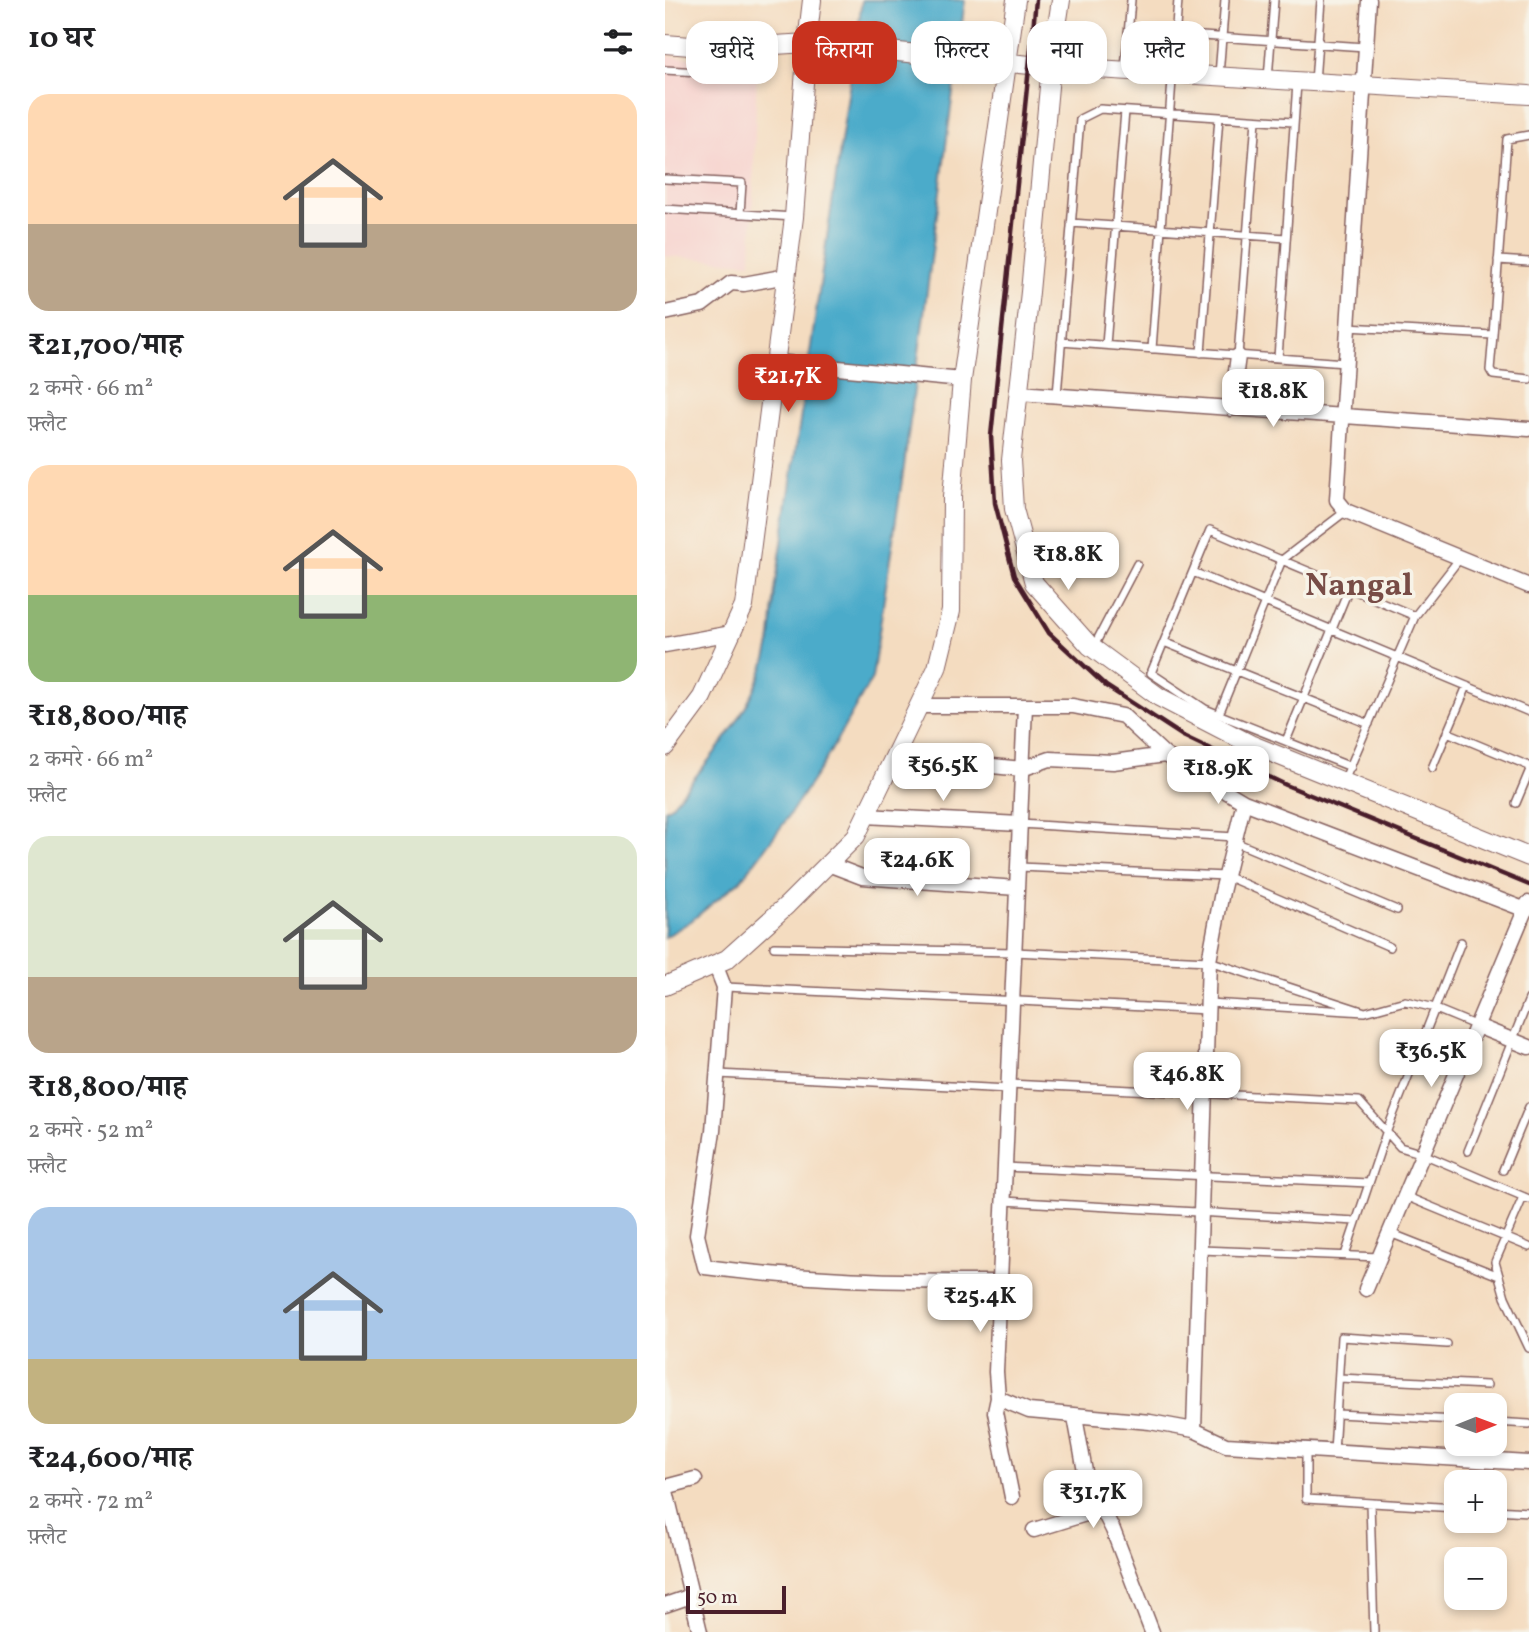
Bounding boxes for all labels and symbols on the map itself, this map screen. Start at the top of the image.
pin: ₹21.7K [731,354,845,414]
pin: ₹18.8K [1216,370,1330,429]
pin: ₹18.8K [1011,532,1125,592]
district label: Nangal [1305,565,1413,609]
pin: ₹56.5K [886,744,1000,803]
pin: ₹18.9K [1161,746,1275,806]
pin: ₹24.6K [860,838,974,898]
pin: ₹36.5K [1374,1030,1488,1089]
pin: ₹46.8K [1130,1052,1244,1112]
pin: ₹25.4K [923,1274,1037,1334]
north arrow [1444,1393,1507,1456]
pin: ₹31.7K [1036,1470,1150,1530]
scale bar [686,1583,786,1615]

